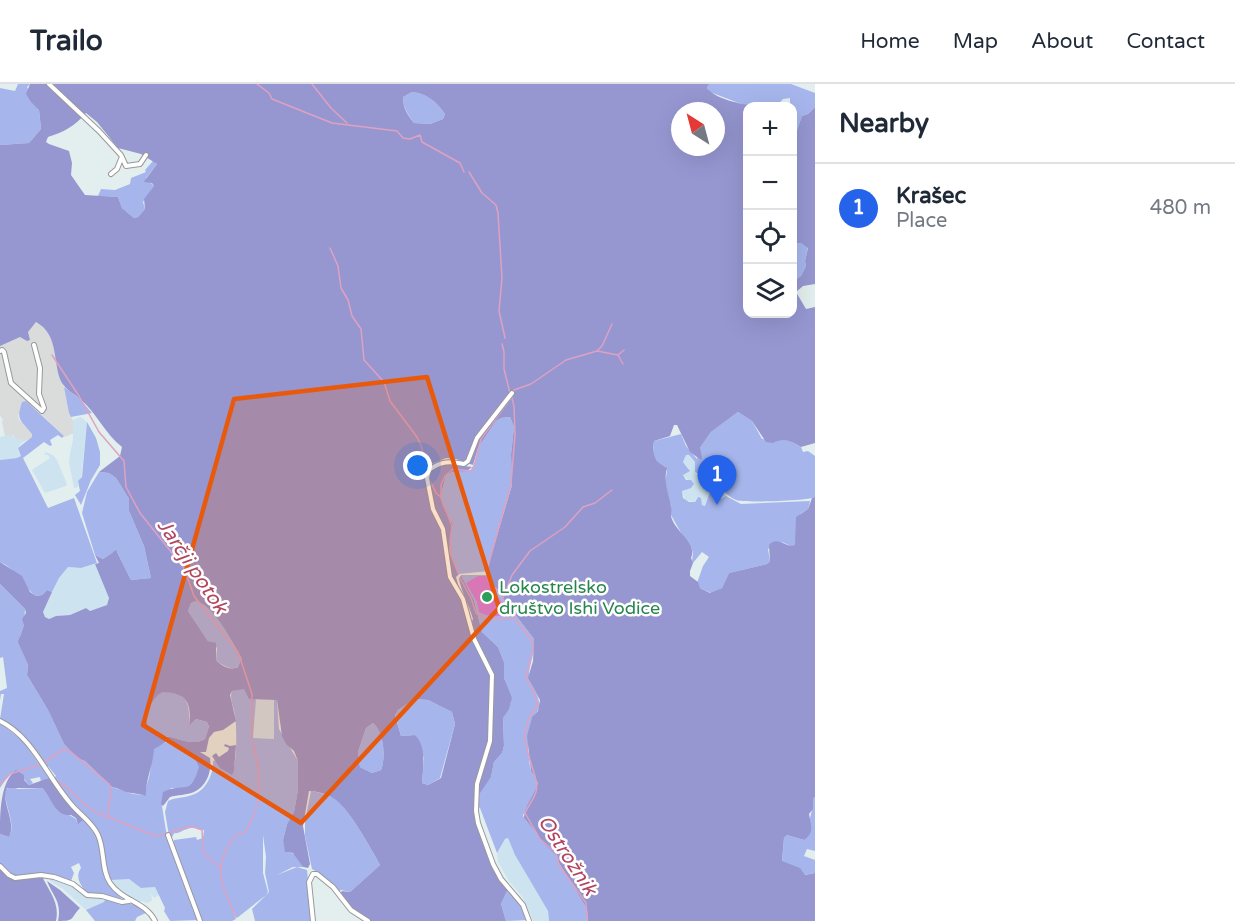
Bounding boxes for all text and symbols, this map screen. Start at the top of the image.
text: Trailo [30,24,103,58]
text: Home [860,29,920,54]
text: Map [953,29,998,54]
text: About [1031,29,1093,54]
text: Contact [1126,29,1205,54]
north arrow [671,102,725,156]
map controls [743,102,797,318]
button: + [743,102,797,156]
text: Nearby [839,108,929,139]
button: − [743,156,797,210]
text: Krašec [896,183,966,209]
text: 1 [852,196,865,220]
text: 480 m [1150,196,1211,220]
text: Place [896,209,947,233]
button: locate [743,210,797,264]
button: layers [743,264,797,318]
your location [403,451,432,480]
pin: 1 [698,456,736,505]
water label: Jarčji potok [152,515,234,620]
place label: Lokostrelsko društvo Ishi Vodice [499,576,660,619]
marker: Lokostrelsko društvo Ishi Vodice [480,590,494,604]
water label: Ostrožnik [532,811,603,902]

